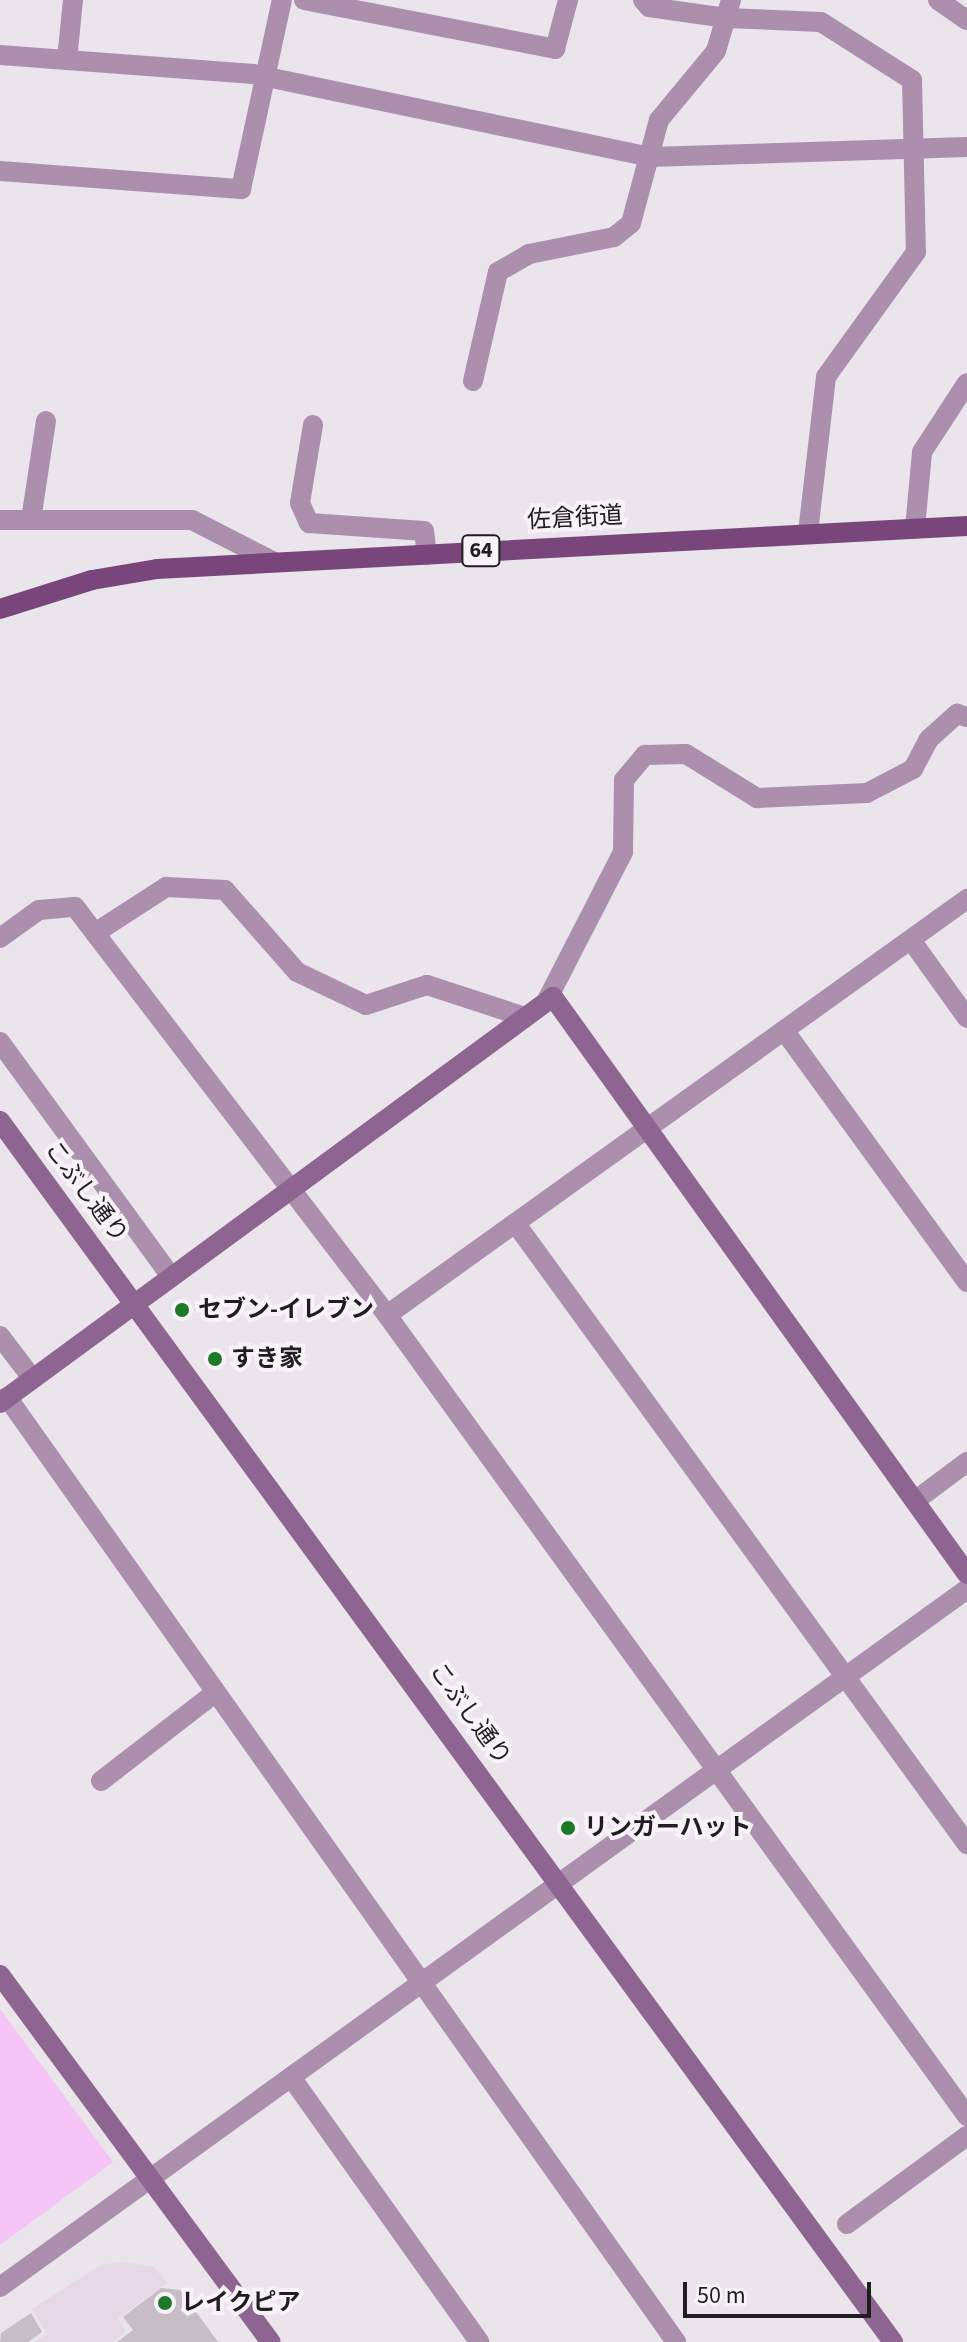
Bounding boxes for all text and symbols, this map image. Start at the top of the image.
street label: 佐倉街道 [526,501,624,535]
road number: 64 [461,533,501,569]
street label: こぶし通り [38,1135,134,1249]
place label: セブン-イレブン [198,1296,374,1324]
marker: セブン-イレブン [173,1301,191,1319]
place label: すき家 [231,1345,303,1373]
marker: すき家 [206,1350,224,1368]
street label: こぶし通り [423,1657,517,1771]
place label: リンガーハット [584,1814,752,1842]
marker: リンガーハット [559,1819,577,1837]
scale bar [687,2266,875,2316]
text: 50 m [697,2278,746,2313]
place label: レイクピア [181,2289,301,2317]
marker: レイクピア [156,2294,174,2312]

